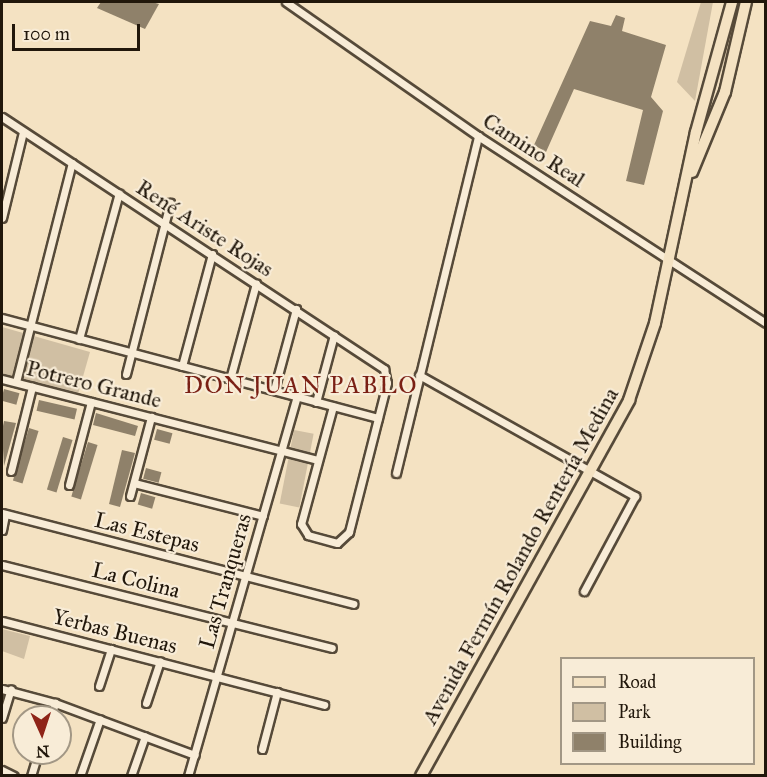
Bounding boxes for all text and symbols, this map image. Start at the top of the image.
scale bar [15,12,142,50]
text: 100 m [23,23,70,45]
street label: Camino Real [478,107,590,193]
street label: René Ariste Rojas [131,174,279,282]
street label: Potrero Grande [24,354,164,414]
district label: DON JUAN PABLO [184,372,418,400]
street label: Avenida Fermín Rolando Rentería Medina [416,383,624,729]
street label: Las Estepas [92,506,202,558]
street label: Las Tranqueras [193,510,257,652]
street label: La Colina [89,556,183,604]
street label: Yerbas Buenas [50,603,180,659]
legend [560,657,755,765]
text: Road [618,671,656,693]
text: Park [618,701,651,723]
north arrow [12,705,72,765]
text: Building [618,731,681,753]
text: N [36,742,50,761]

